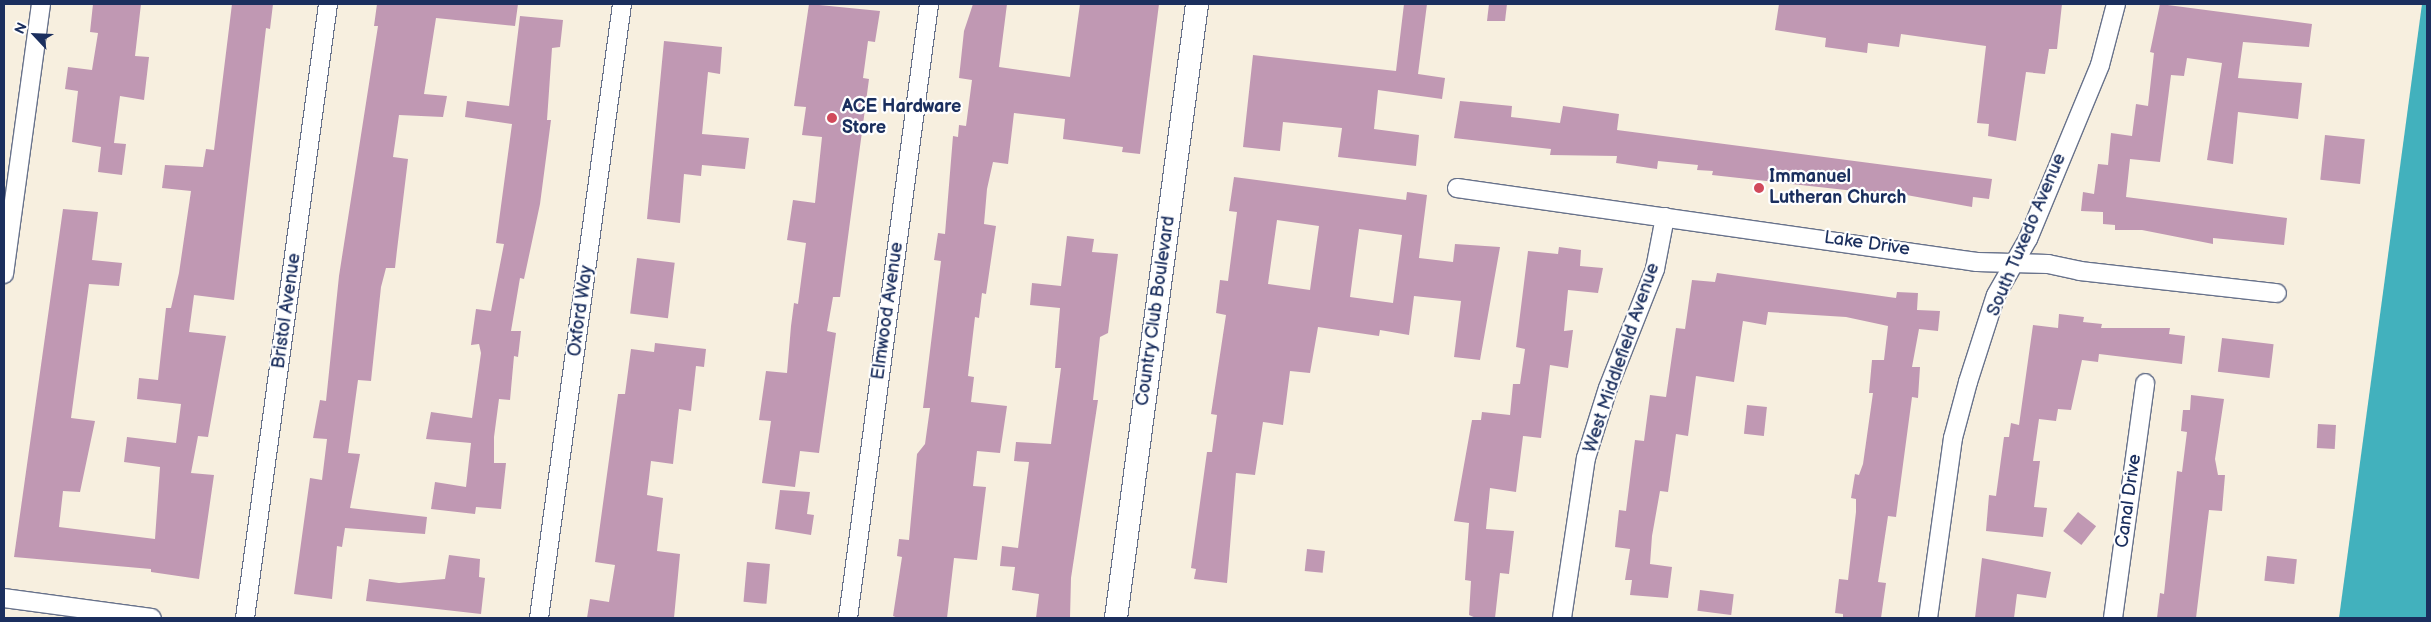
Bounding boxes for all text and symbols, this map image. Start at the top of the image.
north arrow [10,10,60,60]
text: N [11,20,31,37]
place label: ACE Hardware Store [842,97,961,140]
marker: ACE Hardware Store [826,112,838,124]
street label: South Tuxedo Avenue [1983,150,2071,320]
place label: Immanuel Lutheran Church [1769,167,1906,210]
marker: Immanuel Lutheran Church [1753,182,1765,194]
street label: Country Club Boulevard [1132,214,1180,408]
street label: Lake Drive [1823,227,1911,261]
street label: Elmwood Avenue [868,241,908,381]
street label: Bristol Avenue [268,252,306,370]
street label: West Middlefield Avenue [1579,260,1665,456]
street label: Oxford Way [564,264,598,358]
street label: Canal Drive [2112,453,2146,549]

